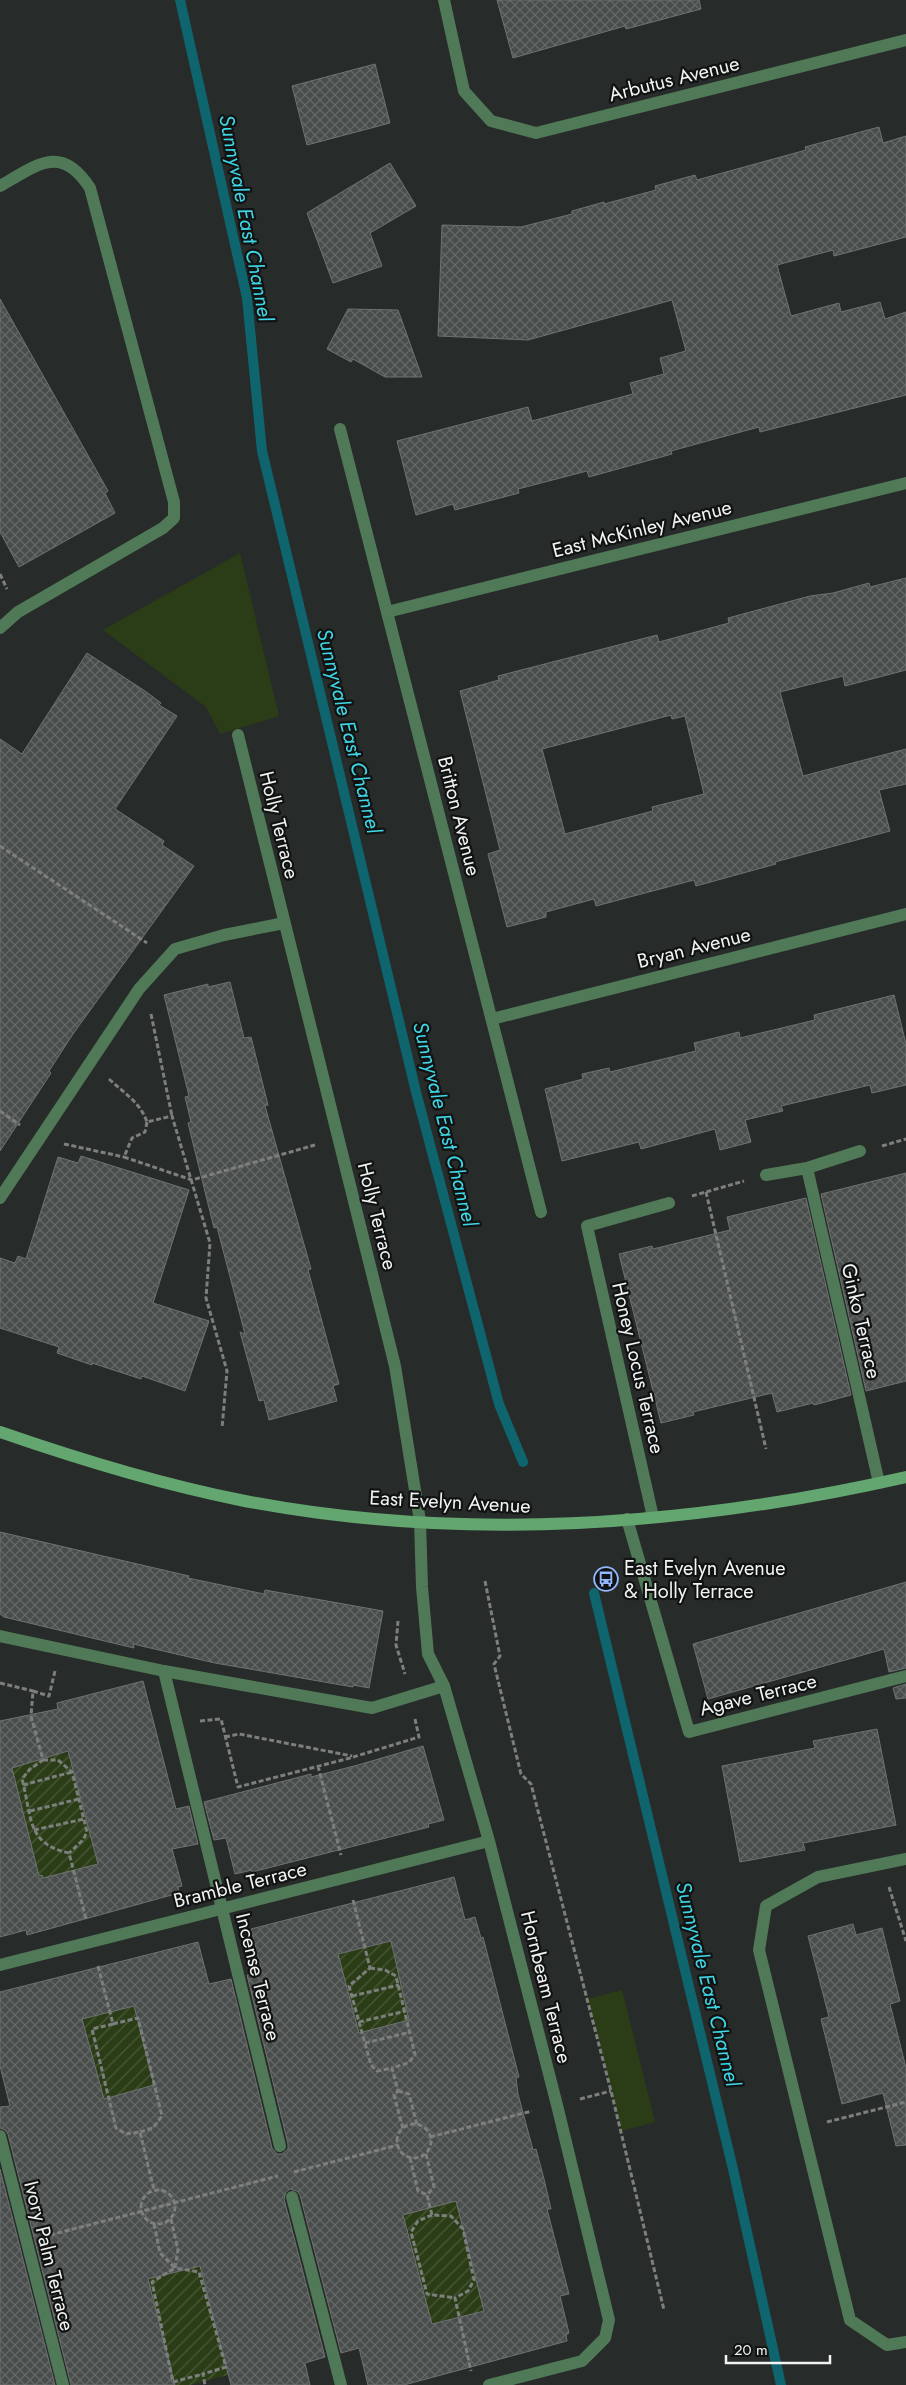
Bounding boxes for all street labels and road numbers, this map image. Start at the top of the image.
street label: Arbutus Avenue [606,49,742,109]
street label: East McKinley Avenue [549,493,735,565]
street label: Britton Avenue [430,753,488,879]
street label: Holly Terrace [252,768,306,882]
street label: Bryan Avenue [634,920,754,976]
street label: Holly Terrace [350,1159,404,1273]
street label: Ginko Terrace [834,1261,888,1381]
street label: Honey Locus Terrace [604,1279,672,1457]
street label: East Evelyn Avenue [369,1483,531,1521]
street label: Agave Terrace [696,1666,820,1724]
street label: Bramble Terrace [170,1854,310,1916]
street label: Hornbeam Terrace [513,1908,579,2066]
street label: Incense Terrace [228,1910,288,2044]
street label: Ivory Palm Terrace [16,2178,82,2334]

